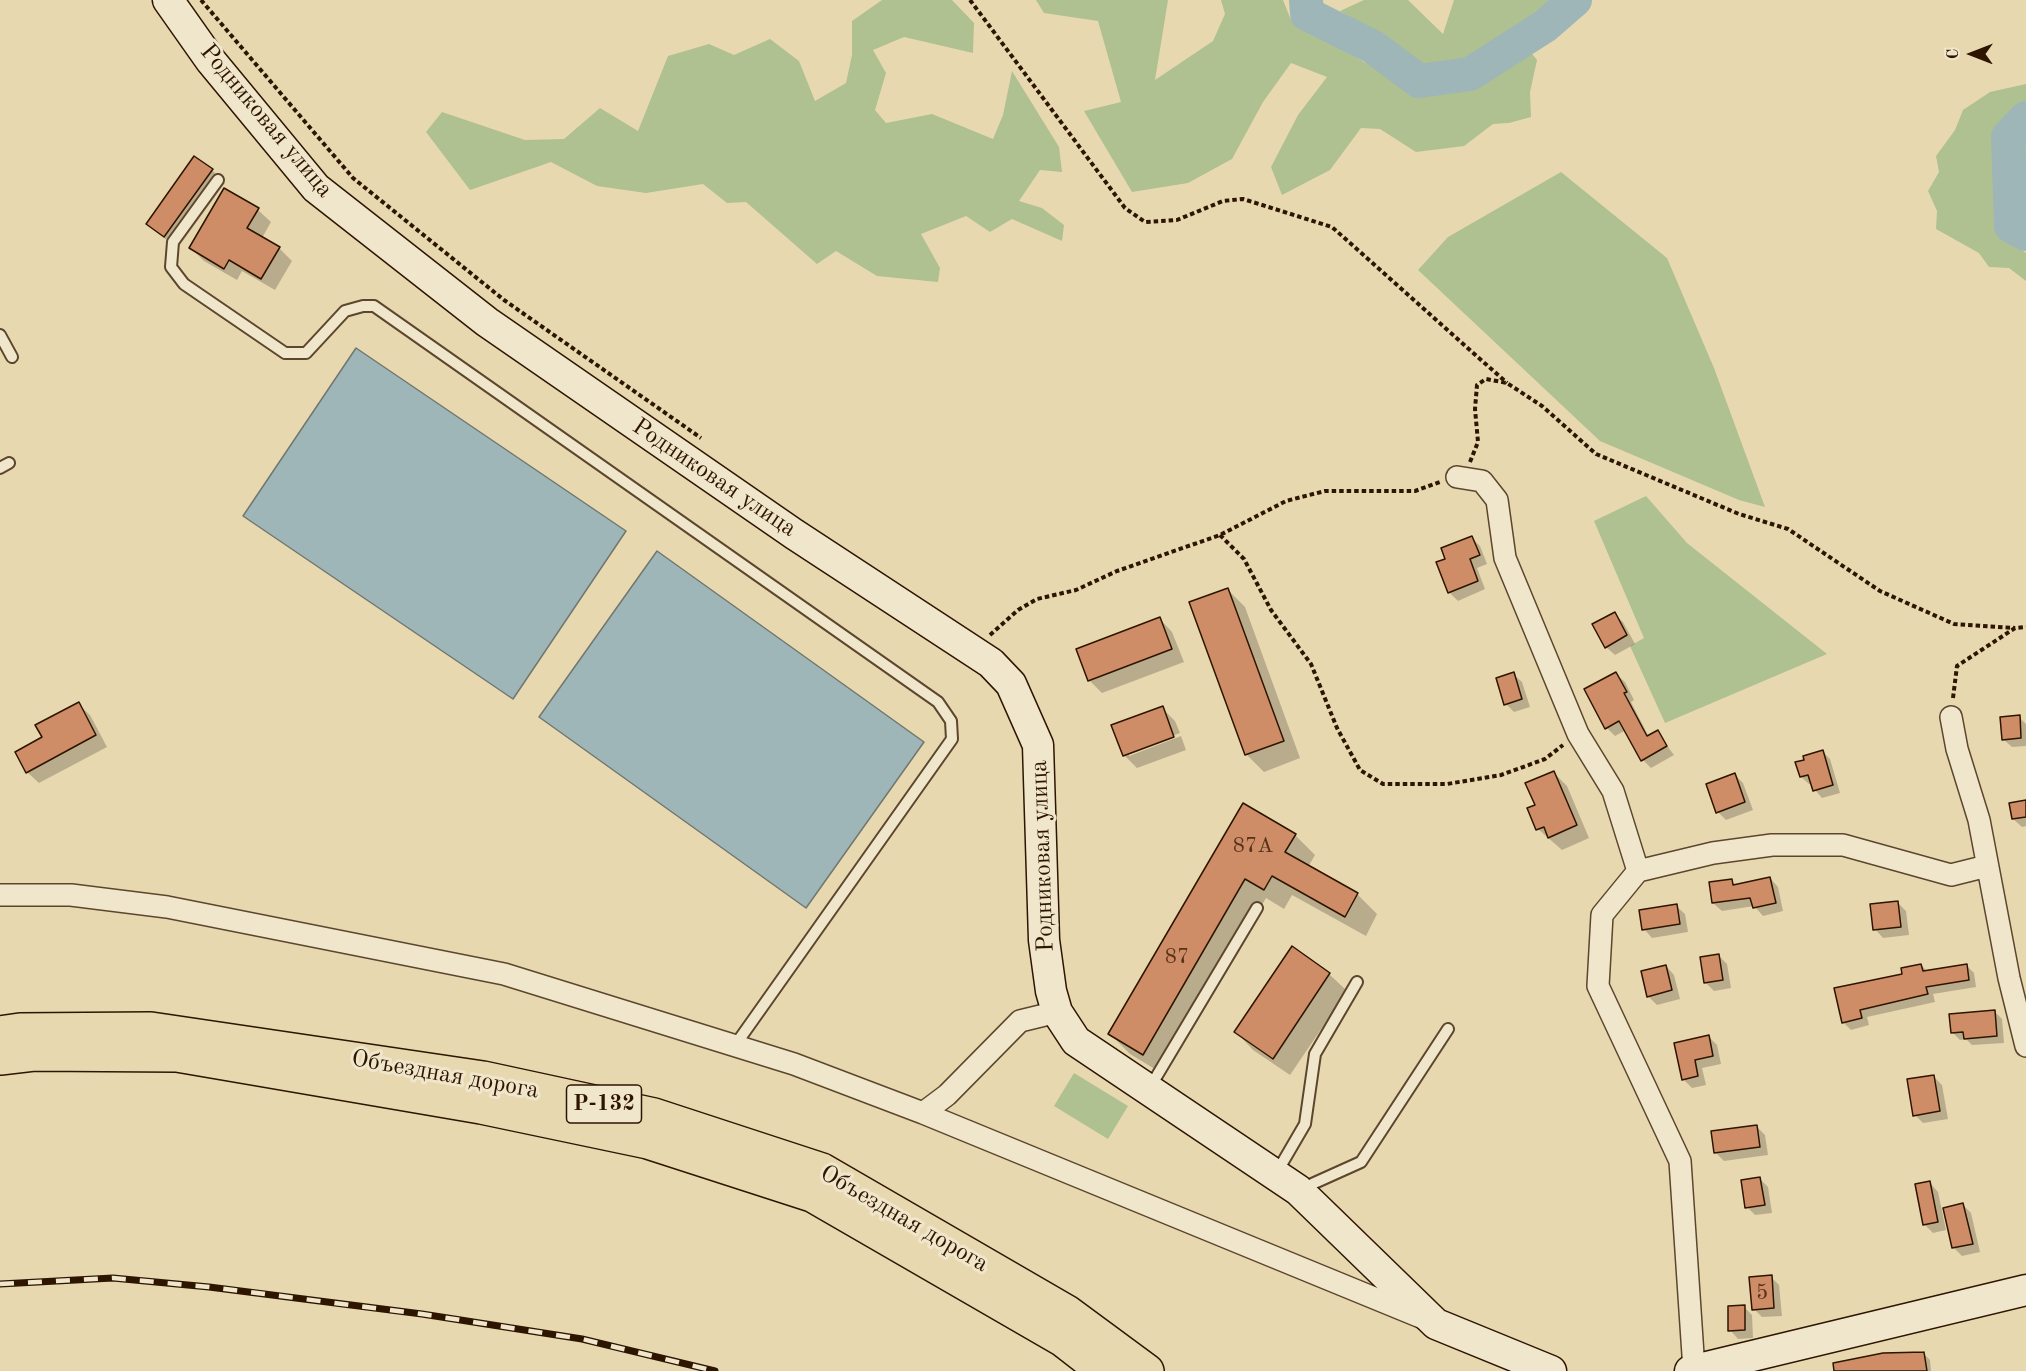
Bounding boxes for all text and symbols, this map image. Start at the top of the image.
north arrow [1942,24,2002,84]
street label: Родниковая улица [193,38,339,204]
text: С [1946,49,1962,59]
street label: Родниковая улица [626,412,802,544]
street label: Родниковая улица [1025,760,1061,952]
house number: 87А [1233,833,1273,859]
house number: 87 [1165,944,1189,970]
street label: Объездная дорога [349,1044,541,1106]
road number: Р-132 [566,1085,642,1123]
street label: Объездная дорога [815,1159,993,1279]
house number: 5 [1756,1280,1768,1306]

